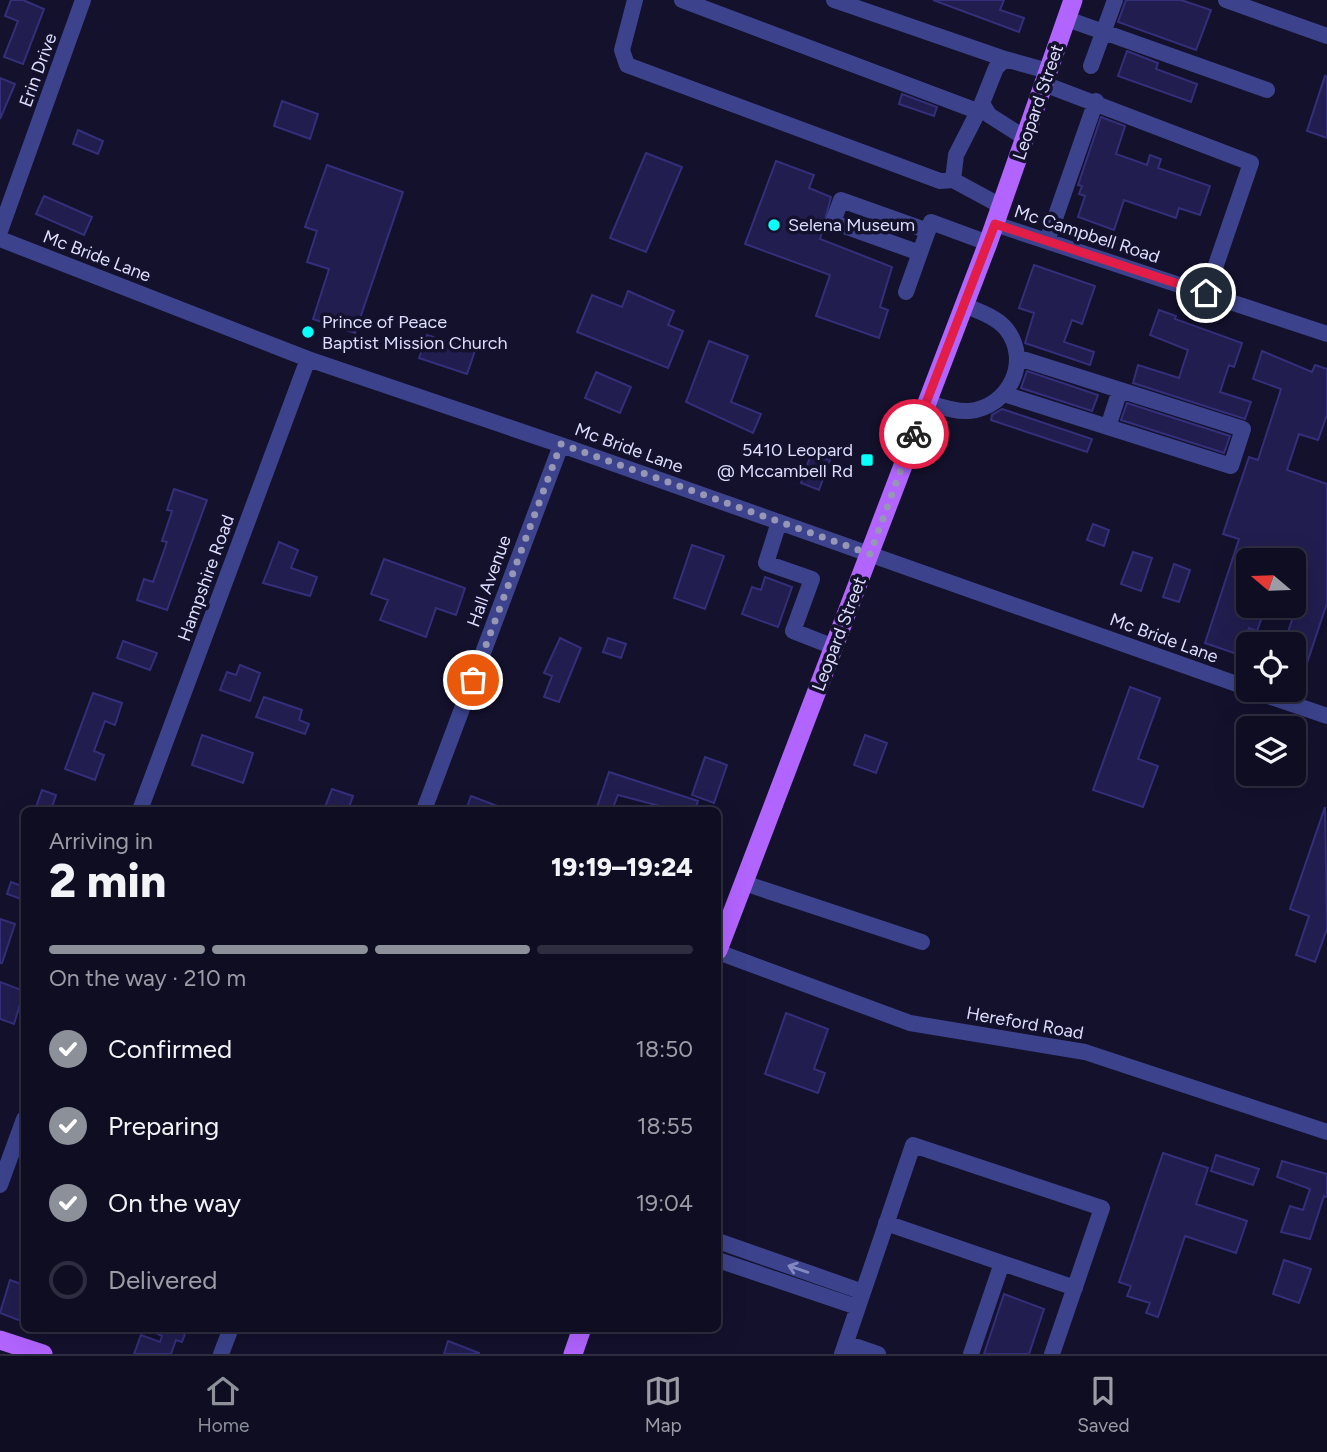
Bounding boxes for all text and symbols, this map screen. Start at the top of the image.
street label: Erin Drive [14,30,62,110]
street label: Leopard Street [1008,41,1068,163]
street label: Mc Campbell Road [1011,200,1163,268]
place label: Selena Museum [788,214,915,236]
marker: Selena Museum [766,217,782,233]
street label: Mc Bride Lane [40,225,154,287]
pin [1176,263,1236,323]
icon: home [1187,274,1225,312]
place label: Prince of Peace Baptist Mission Church [322,311,508,354]
marker: Prince of Peace Baptist Mission Church [300,324,316,340]
courier [879,399,949,469]
icon: bike [895,415,933,453]
street label: Mc Bride Lane [572,418,686,478]
place label: 5410 Leopard @ Mccambell Rd [717,439,853,482]
marker: 5410 Leopard @ Mccambell Rd [859,452,875,468]
street label: Hampshire Road [173,512,239,644]
street label: Hall Avenue [462,532,516,630]
north arrow [1236,548,1306,618]
map controls [1236,548,1306,786]
street label: Leopard Street [807,573,871,694]
street label: Mc Bride Lane [1107,608,1221,668]
button: locate [1236,632,1306,702]
pin [443,650,503,710]
icon: bag [454,661,492,699]
button: layers [1236,716,1306,786]
text: Arriving in [49,827,153,855]
text: 19:19–19:24 [551,851,693,883]
text: 2 min [49,853,166,909]
text: On the way · 210 m [49,964,246,992]
street label: Hereford Road [965,1002,1085,1044]
icon: check [49,1030,87,1068]
text: Confirmed [108,1033,232,1065]
text: 18:50 [636,1035,693,1063]
icon: check [49,1107,87,1145]
text: Preparing [108,1110,219,1142]
text: 18:55 [637,1112,693,1140]
icon: check [49,1184,87,1222]
text: On the way [108,1187,241,1219]
text: 19:04 [636,1189,693,1217]
one-way arrow [788,1262,810,1274]
text: Delivered [108,1264,217,1296]
tab: Home [197,1372,249,1437]
tab: Map [644,1372,682,1437]
tab: Saved [1077,1372,1130,1437]

